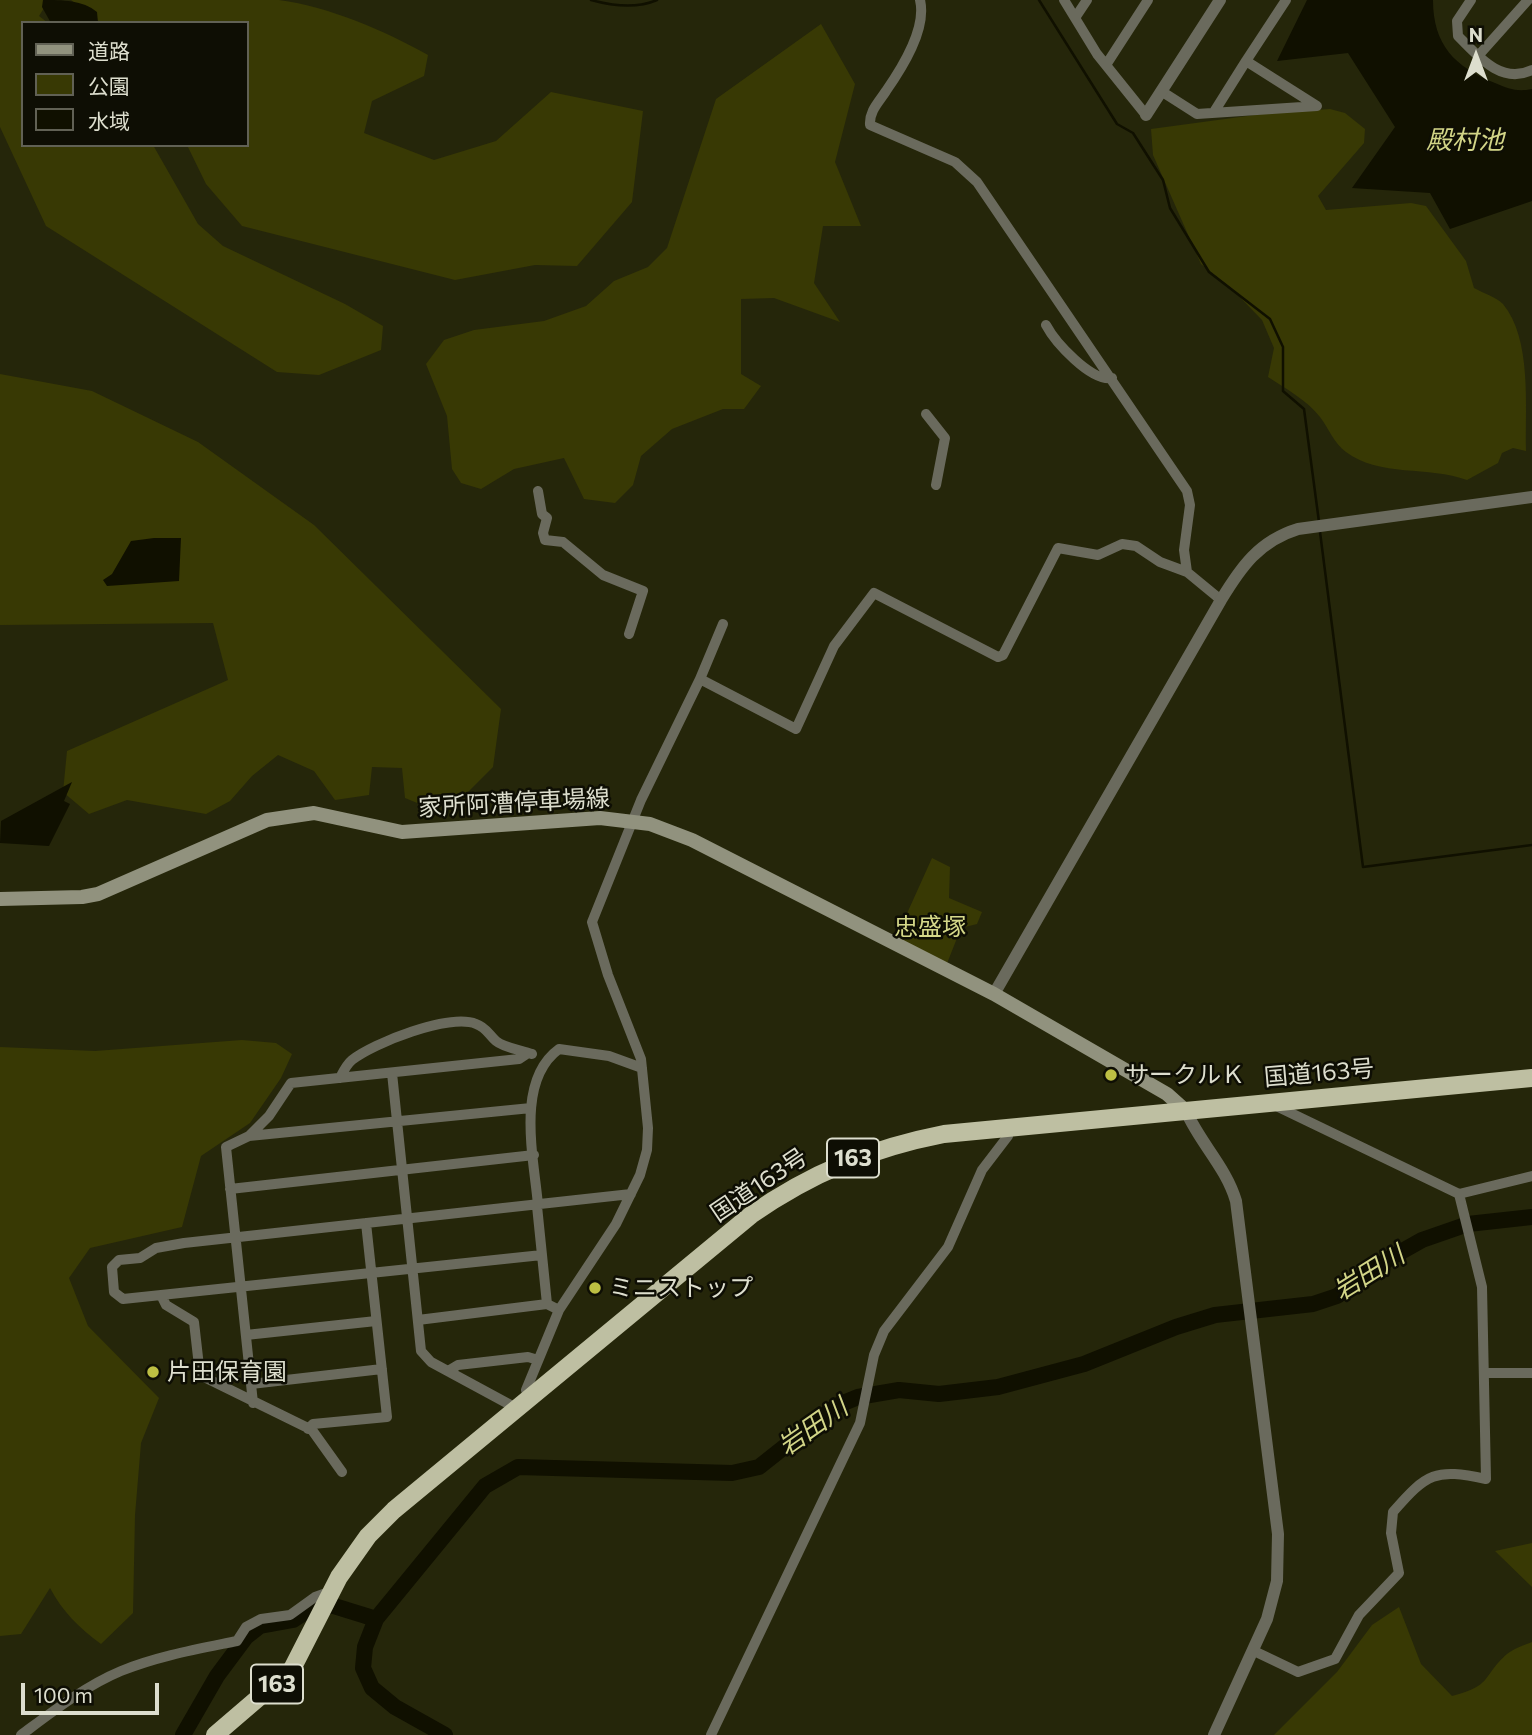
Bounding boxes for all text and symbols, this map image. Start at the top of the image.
legend [21,21,248,147]
north arrow [1441,21,1511,91]
text: N [1469,23,1483,46]
text: 道路 [88,38,130,63]
text: 公園 [88,73,130,98]
text: 水域 [88,108,130,133]
water label: 殿村池 [1426,124,1504,156]
street label: 家所阿漕停車場線 [417,784,611,822]
park label: 忠盛塚 [894,913,966,941]
street label: 国道163号 [1263,1054,1375,1092]
place label: サークルＫ [1125,1061,1245,1089]
marker: サークルＫ [1103,1067,1119,1083]
road number: 163 [827,1138,879,1177]
street label: 国道163号 [705,1142,813,1228]
water label: 岩田川 [1328,1239,1410,1307]
place label: ミニストップ [609,1274,753,1302]
marker: ミニストップ [587,1280,603,1296]
place label: 片田保育園 [167,1358,287,1386]
marker: 片田保育園 [145,1364,161,1380]
water label: 岩田川 [772,1392,854,1462]
road number: 163 [251,1665,303,1704]
scale bar [24,1668,163,1712]
text: 100 m [34,1682,93,1707]

